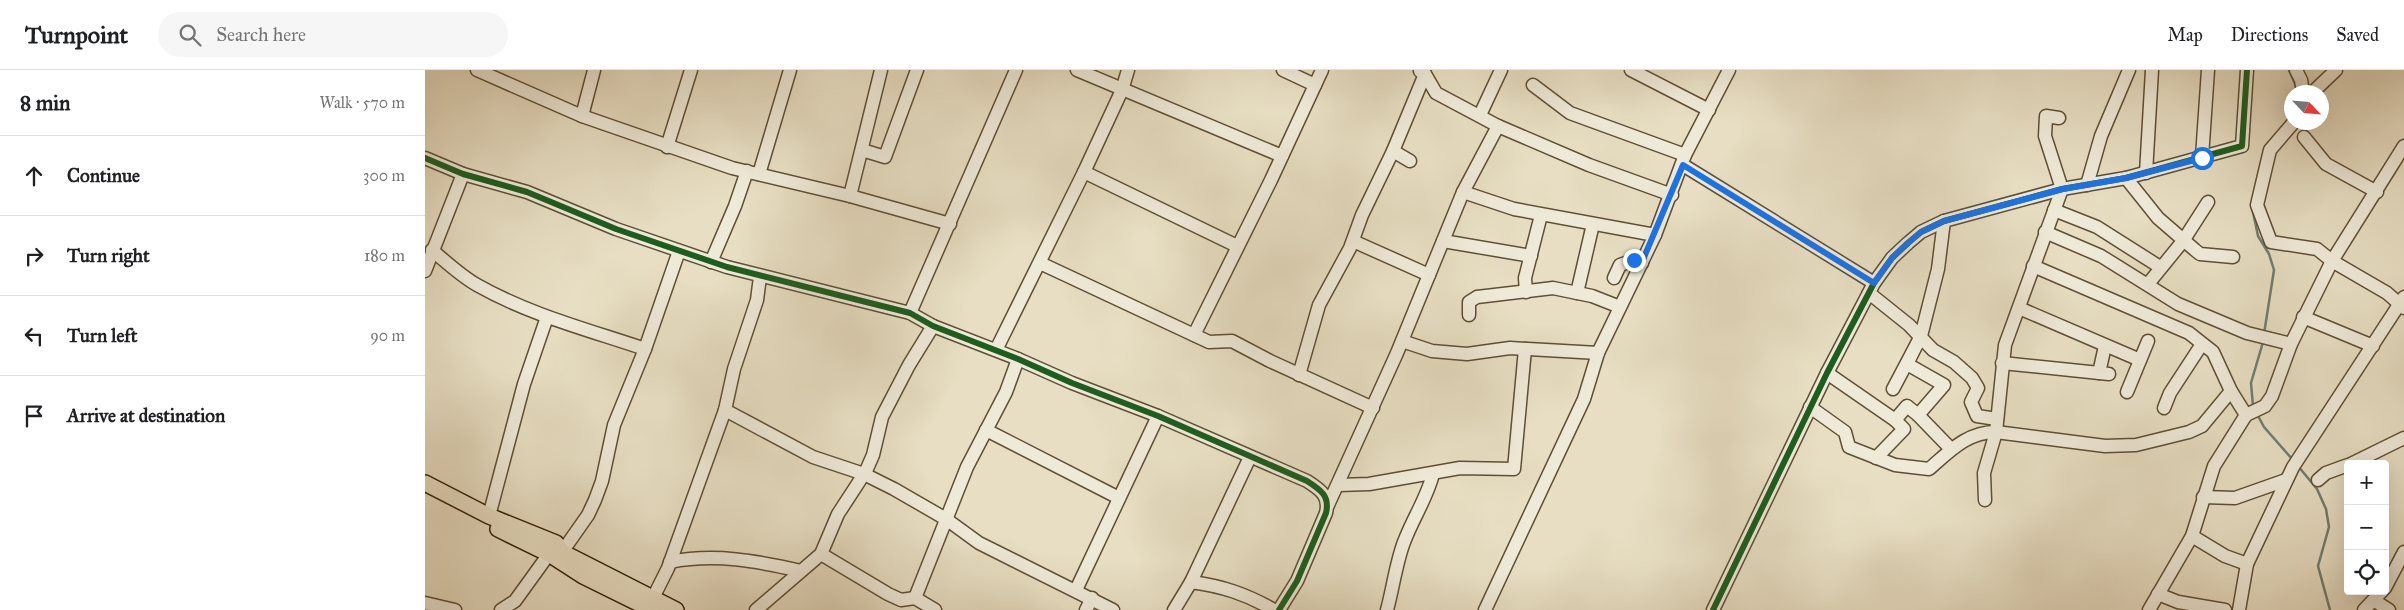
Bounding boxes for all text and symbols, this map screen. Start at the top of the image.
search box [158,12,508,57]
text: Turnpoint [25,20,128,50]
icon: search [176,21,204,49]
text: Search here [216,23,306,46]
text: Map [2167,24,2203,46]
text: Directions [2231,24,2308,46]
text: Saved [2336,24,2379,46]
north arrow [2284,85,2329,130]
text: 8 min [20,90,70,116]
text: Walk · 570 m [320,93,405,112]
route start [2191,147,2214,170]
icon: ahead [20,162,48,190]
text: Continue [67,164,140,187]
text: 300 m [363,166,405,185]
icon: right [20,242,48,270]
text: Turn right [67,244,150,267]
text: 180 m [364,246,405,265]
route end [1623,249,1646,272]
icon: left [20,322,48,350]
text: Turn left [67,324,137,347]
text: 90 m [370,326,405,345]
icon: arrive [20,402,48,430]
text: Arrive at destination [67,404,225,427]
map controls [2344,460,2389,595]
button: + [2344,460,2389,505]
button: − [2344,505,2389,550]
button: locate [2344,550,2389,595]

